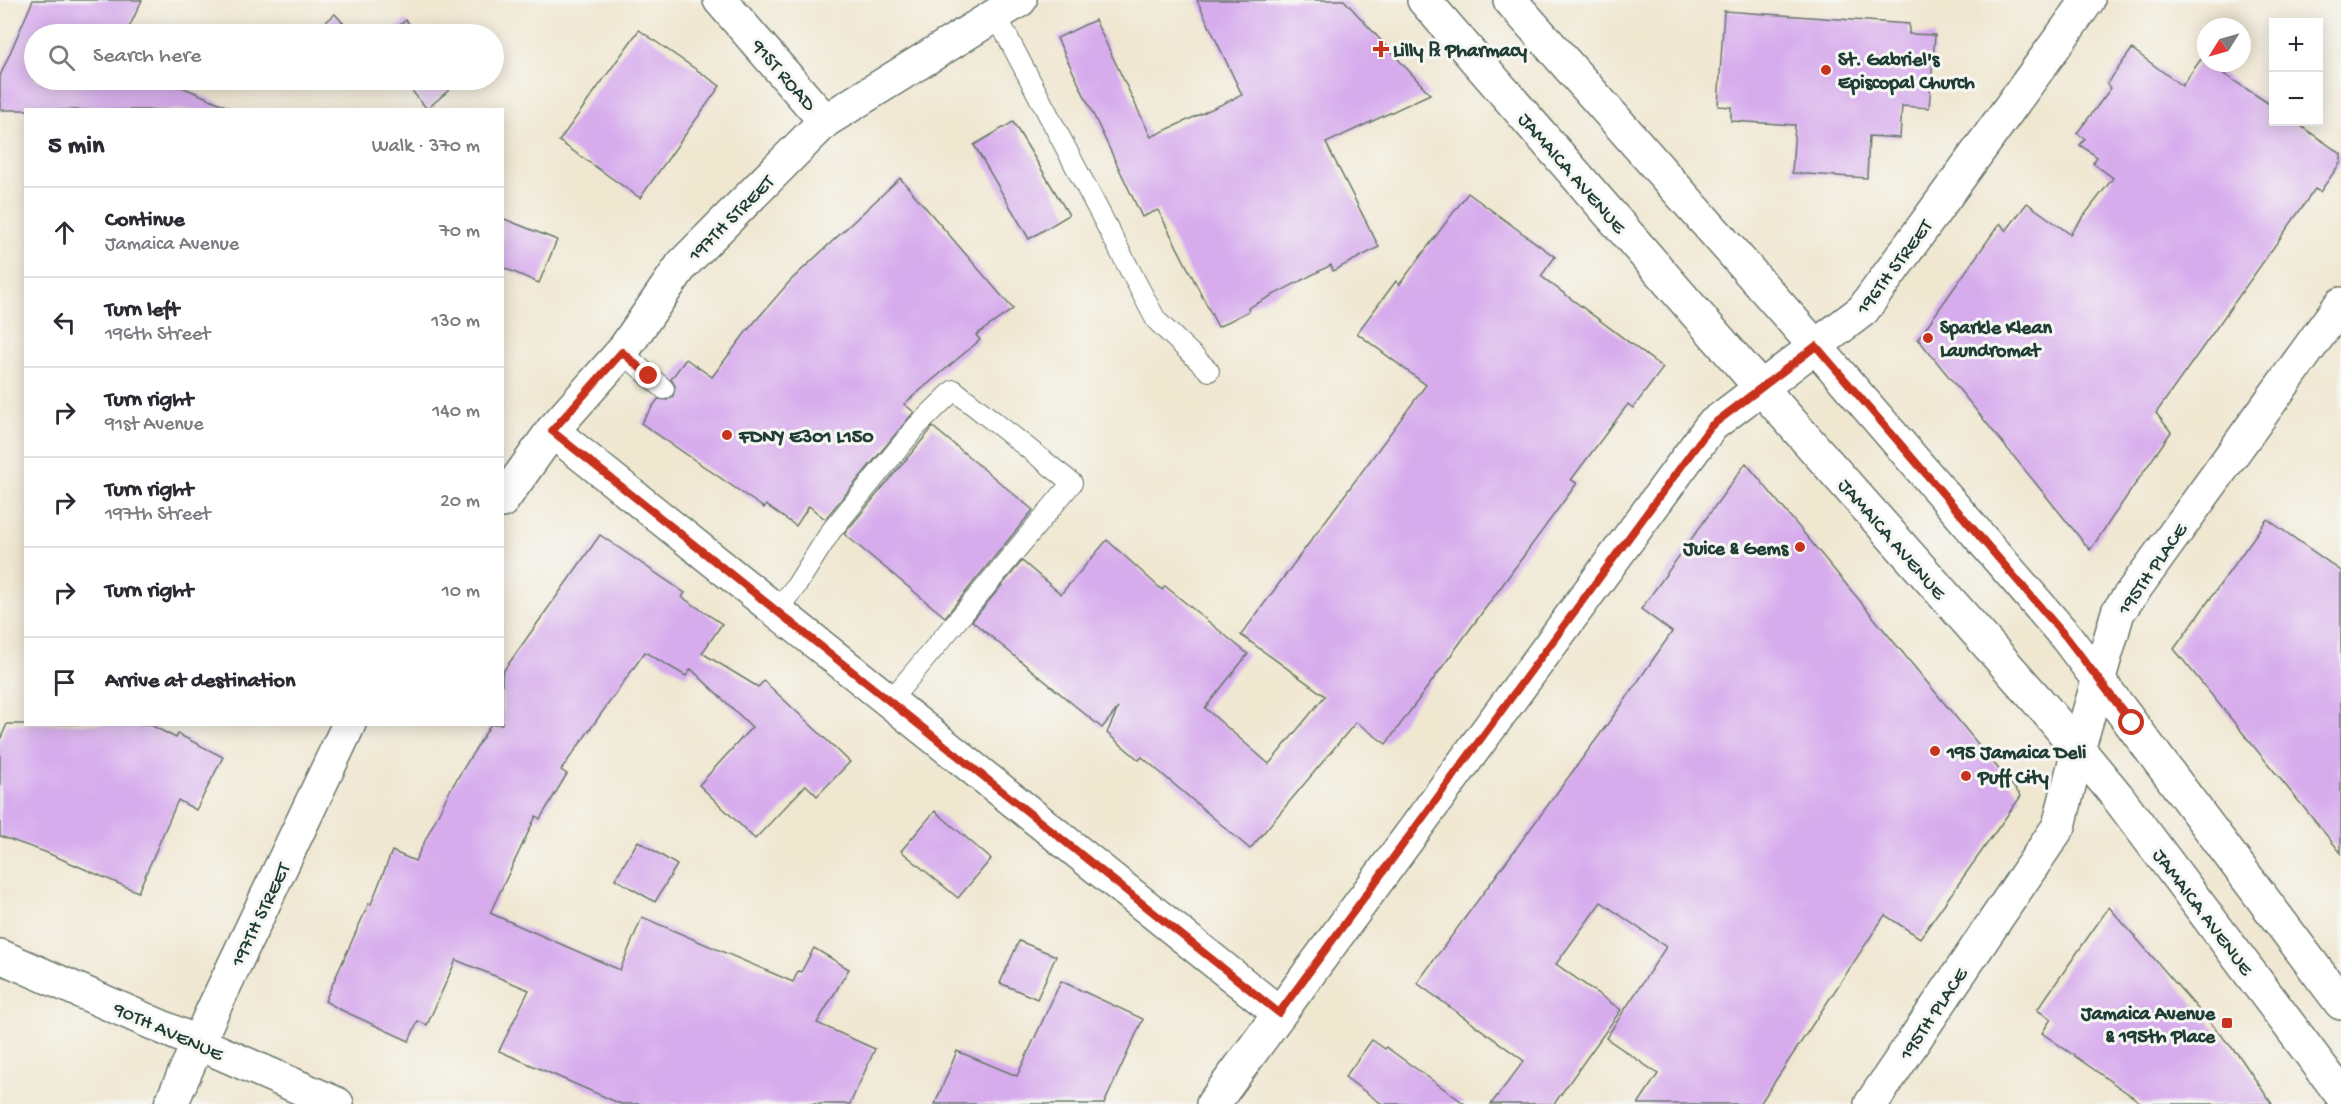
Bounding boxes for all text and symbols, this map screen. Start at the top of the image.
north arrow [2197,18,2251,72]
map controls [2269,18,2323,126]
button: + [2269,18,2323,72]
search box [24,24,504,90]
street label: 91ST ROAD [744,35,820,117]
icon: search [45,41,78,74]
place label: Lilly ℞ Pharmacy [1393,41,1527,64]
marker: Lilly ℞ Pharmacy [1374,42,1388,56]
text: Search here [93,44,201,70]
place label: St. Gabriel's Episcopal Church [1838,50,1975,96]
marker: St. Gabriel's Episcopal Church [1819,63,1833,77]
button: − [2269,72,2323,126]
street label: JAMAICA AVENUE [1512,109,1630,241]
text: 5 min [48,132,104,163]
text: Walk · 370 m [372,136,480,159]
street label: 197TH STREET [684,171,781,268]
text: Continue [105,208,185,234]
street label: 196TH STREET [1852,215,1940,321]
icon: ahead [48,216,81,249]
text: 70 m [439,221,480,244]
text: Jamaica Avenue [105,234,239,257]
text: Turn left [105,298,179,324]
icon: left [48,306,81,339]
text: 130 m [431,311,480,334]
place label: Sparkle Klean Laundromat [1940,318,2053,364]
text: 196th Street [105,324,210,347]
marker: Sparkle Klean Laundromat [1921,331,1935,345]
route end [635,362,661,388]
text: Turn right [105,388,193,414]
icon: right [48,396,81,429]
text: 140 m [432,401,480,424]
text: 91st Avenue [105,414,204,437]
place label: FDNY E301 L150 [738,427,874,450]
marker: FDNY E301 L150 [720,428,734,442]
street label: JAMAICA AVENUE [1832,475,1950,607]
text: Turn right [105,478,193,504]
icon: right [48,486,81,519]
text: 20 m [440,491,480,514]
text: 197th Street [105,504,210,527]
street label: 195TH PLACE [2113,519,2195,621]
place label: Juice & Gems [1682,539,1790,562]
marker: Juice & Gems [1793,540,1807,554]
icon: right [48,576,81,609]
text: Turn right [105,579,193,605]
text: 10 m [442,581,480,604]
icon: arrive [48,666,81,699]
text: Arrive at destination [105,669,295,695]
route start [2118,709,2144,735]
place label: 195 Jamaica Deli [1946,743,2086,766]
marker: 195 Jamaica Deli [1928,744,1942,758]
place label: Puff City [1977,768,2049,791]
marker: Puff City [1959,769,1973,783]
street label: JAMAICA AVENUE [2146,845,2257,982]
street label: 197TH STREET [227,859,298,972]
street label: 195TH PLACE [1895,963,1975,1066]
street label: 90TH AVENUE [108,998,227,1068]
place label: Jamaica Avenue & 195th Place [2080,1004,2216,1050]
marker: Jamaica Avenue & 195th Place [2220,1016,2234,1030]

